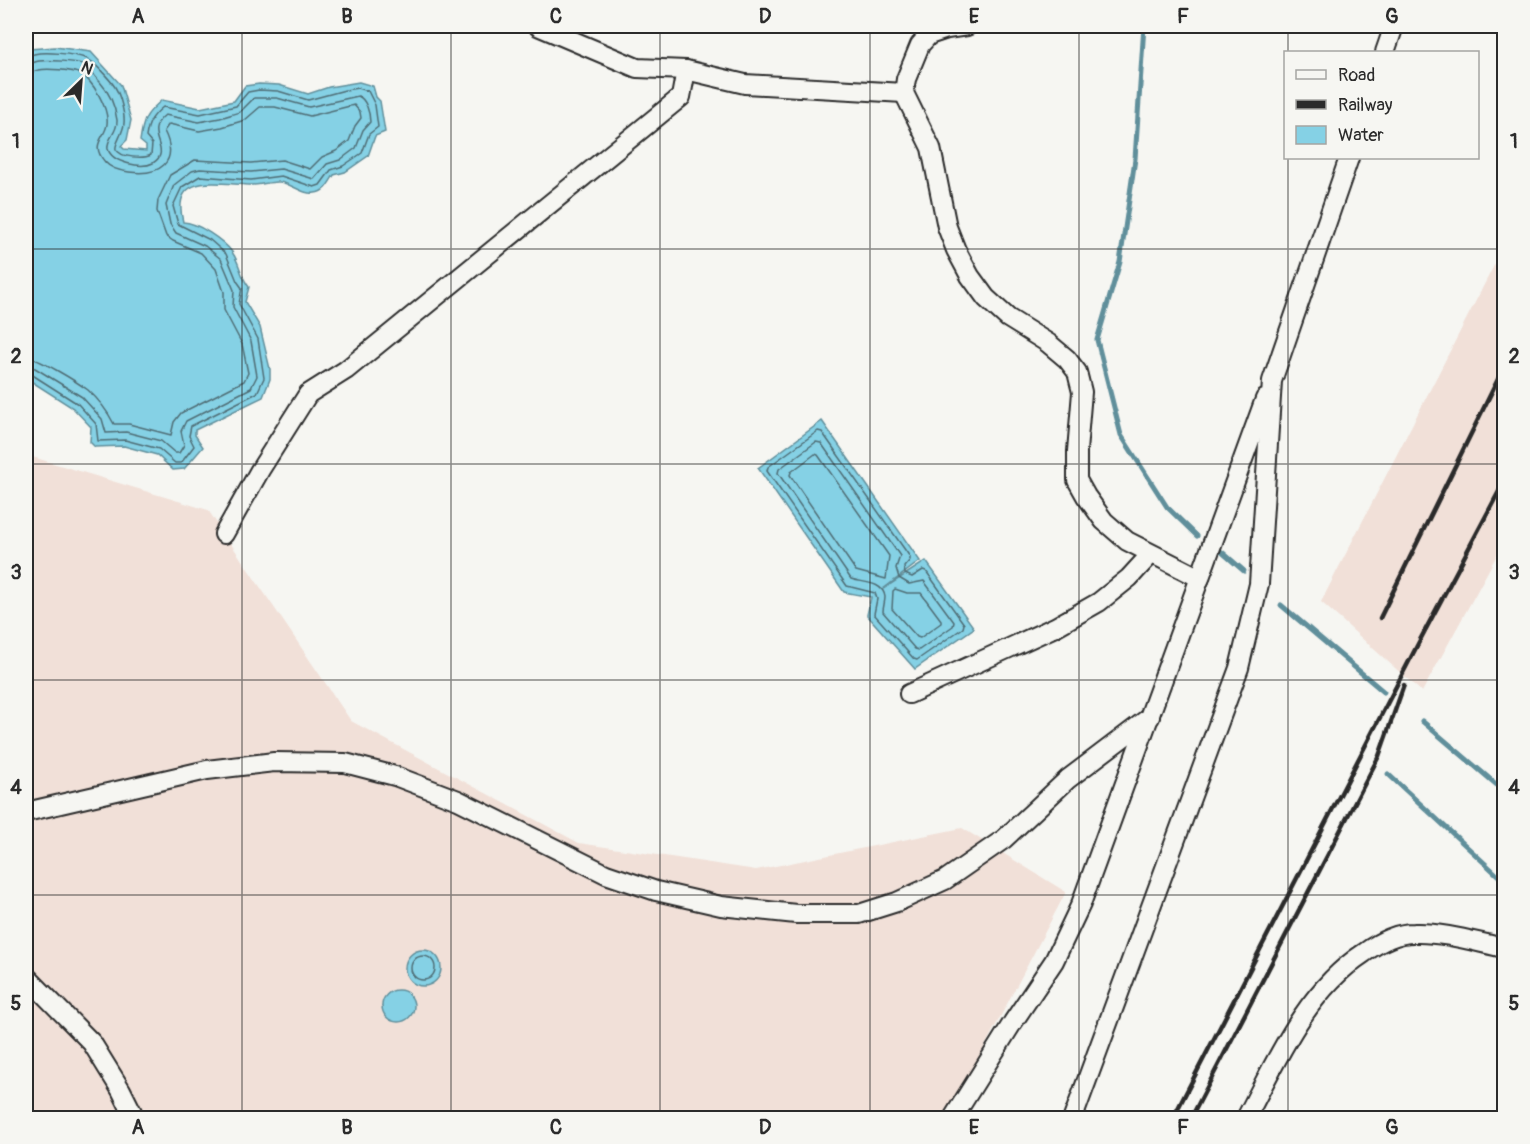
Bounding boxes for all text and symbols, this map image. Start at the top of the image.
text: A [132,4,145,29]
text: B [341,4,353,29]
text: C [550,4,562,29]
text: D [759,4,772,29]
text: E [969,4,980,29]
text: F [1177,4,1189,29]
text: G [1385,4,1399,29]
north arrow [51,51,111,111]
legend [1284,51,1479,159]
text: N [78,57,96,80]
text: Road [1338,64,1375,87]
text: Railway [1338,94,1393,117]
text: Water [1338,124,1384,147]
text: 1 [12,129,20,154]
text: 1 [1510,129,1518,154]
text: 2 [10,344,22,369]
text: 2 [1508,344,1520,369]
text: 3 [10,560,22,585]
text: 3 [1508,560,1520,585]
text: 4 [10,775,22,800]
text: 4 [1508,775,1520,800]
text: 5 [11,991,22,1016]
text: 5 [1509,991,1520,1016]
text: A [132,1115,145,1140]
text: B [341,1115,353,1140]
text: C [550,1115,562,1140]
text: D [759,1115,772,1140]
text: E [969,1115,980,1140]
text: F [1177,1115,1189,1140]
text: G [1385,1115,1399,1140]

